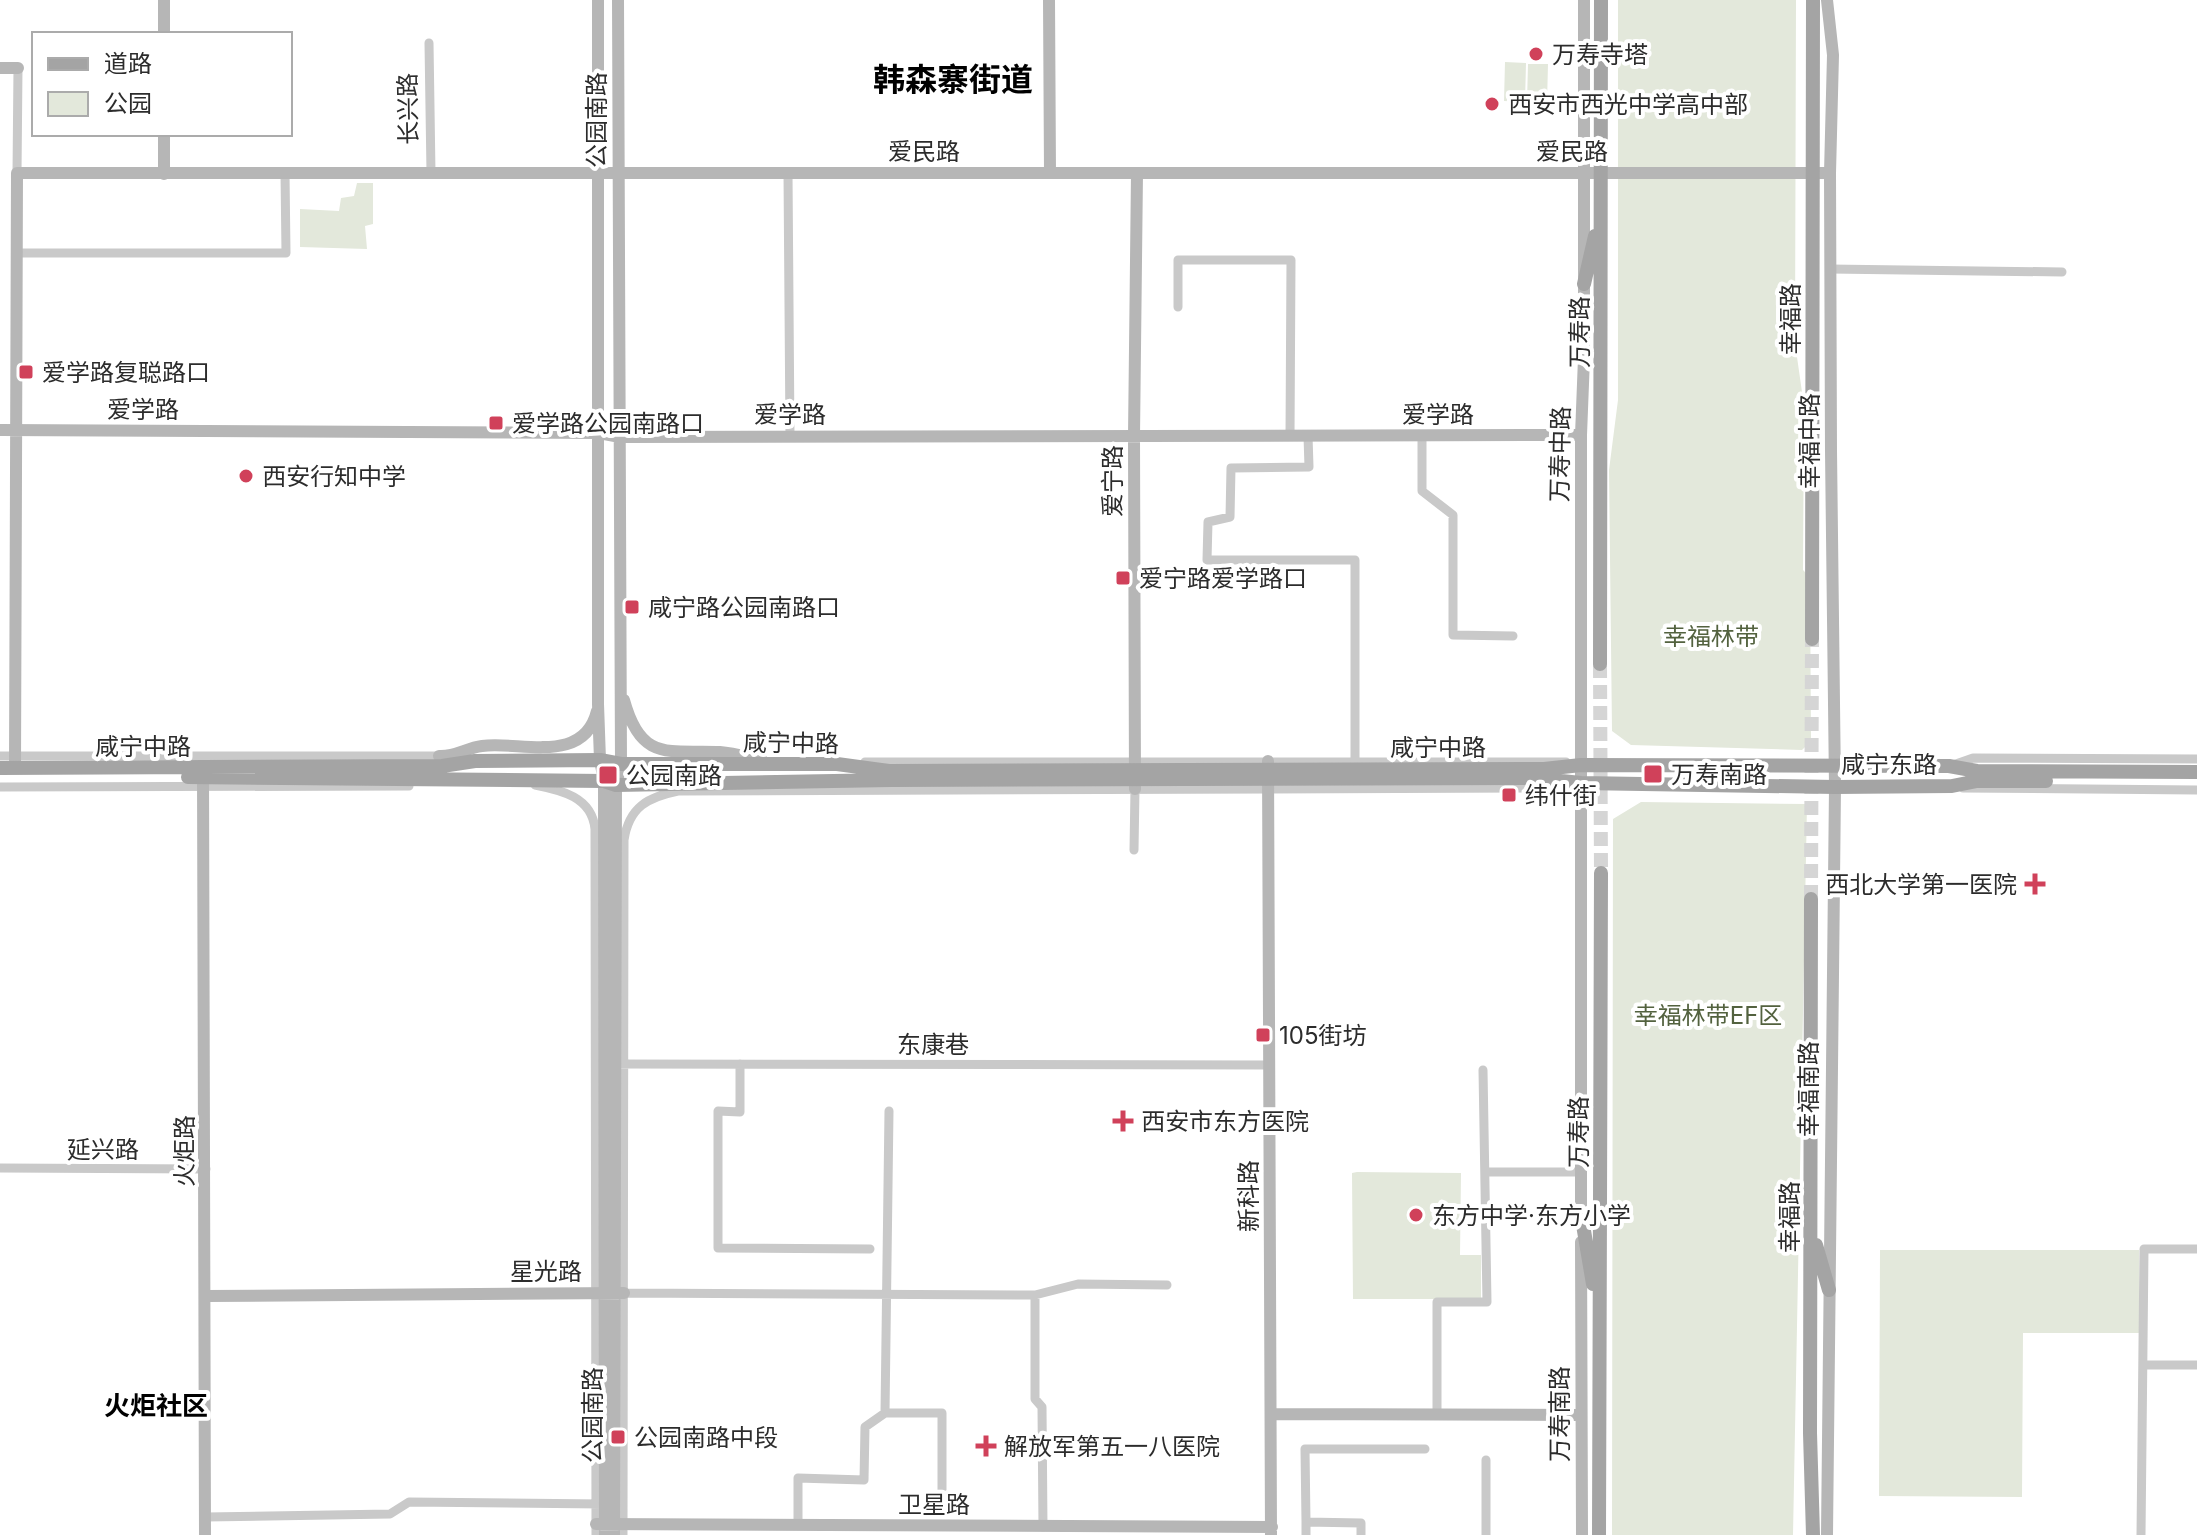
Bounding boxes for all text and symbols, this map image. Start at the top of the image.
legend [32,32,292,136]
place label: 万寿寺塔 [1552,40,1648,69]
marker: 万寿寺塔 [1527,45,1545,63]
text: 道路 [104,49,152,78]
district label: 韩森寨街道 [873,60,1033,99]
street label: 公园南路 [582,72,611,168]
street label: 长兴路 [393,73,423,145]
text: 公园 [104,89,152,118]
place label: 西安市西光中学高中部 [1508,90,1748,119]
marker: 西安市西光中学高中部 [1483,95,1501,113]
street label: 爱民路 [888,137,960,166]
street label: 爱民路 [1536,137,1608,166]
street label: 幸福路 [1776,283,1805,355]
street label: 万寿路 [1565,296,1594,368]
place label: 爱学路复聪路口 [42,358,210,387]
marker: 爱学路复聪路口 [17,363,35,381]
street label: 幸福中路 [1795,393,1824,489]
street label: 爱学路 [107,395,179,424]
street label: 爱学路 [754,400,826,429]
street label: 爱学路 [1402,400,1474,429]
street label: 万寿中路 [1545,406,1575,502]
place label: 爱学路公园南路口 [512,409,704,438]
marker: 爱学路公园南路口 [487,414,505,432]
street label: 爱宁路 [1098,445,1127,517]
place label: 西安行知中学 [262,462,406,491]
marker: 西安行知中学 [237,467,255,485]
place label: 爱宁路爱学路口 [1139,564,1307,593]
marker: 爱宁路爱学路口 [1114,569,1132,587]
place label: 咸宁路公园南路口 [648,593,840,622]
marker: 咸宁路公园南路口 [623,598,641,616]
park label: 幸福林带 [1663,622,1759,651]
street label: 咸宁中路 [743,728,839,758]
street label: 咸宁中路 [95,732,191,761]
street label: 咸宁中路 [1390,733,1486,762]
street label: 咸宁东路 [1841,750,1937,779]
place label: 万寿南路 [1671,760,1767,789]
place label: 公园南路 [626,761,722,790]
marker: 万寿南路 [1642,763,1664,785]
marker: 公园南路 [597,764,619,786]
place label: 纬什街 [1525,781,1597,810]
marker: 纬什街 [1500,786,1518,804]
place label: 西北大学第一医院 [1825,870,2017,899]
marker: 西北大学第一医院 [2024,873,2046,895]
park label: 幸福林带EF区 [1634,1001,1782,1030]
place label: 105街坊 [1279,1021,1367,1050]
marker: 105街坊 [1254,1026,1272,1044]
street label: 东康巷 [897,1030,969,1059]
street label: 幸福南路 [1794,1041,1823,1137]
street label: 万寿路 [1564,1096,1593,1168]
place label: 西安市东方医院 [1141,1107,1309,1136]
marker: 西安市东方医院 [1112,1110,1134,1132]
street label: 火炬路 [170,1115,199,1187]
street label: 延兴路 [67,1135,139,1164]
street label: 新科路 [1234,1160,1263,1232]
street label: 幸福路 [1775,1181,1804,1253]
place label: 东方中学·东方小学 [1432,1201,1631,1230]
marker: 东方中学·东方小学 [1407,1206,1425,1224]
street label: 星光路 [510,1257,582,1286]
street label: 万寿南路 [1545,1366,1574,1462]
street label: 公园南路 [578,1367,607,1463]
district label: 火炬社区 [104,1390,208,1421]
place label: 公园南路中段 [634,1423,778,1452]
marker: 公园南路中段 [609,1428,627,1446]
place label: 解放军第五一八医院 [1004,1432,1220,1461]
marker: 解放军第五一八医院 [975,1435,997,1457]
street label: 卫星路 [898,1490,970,1519]

